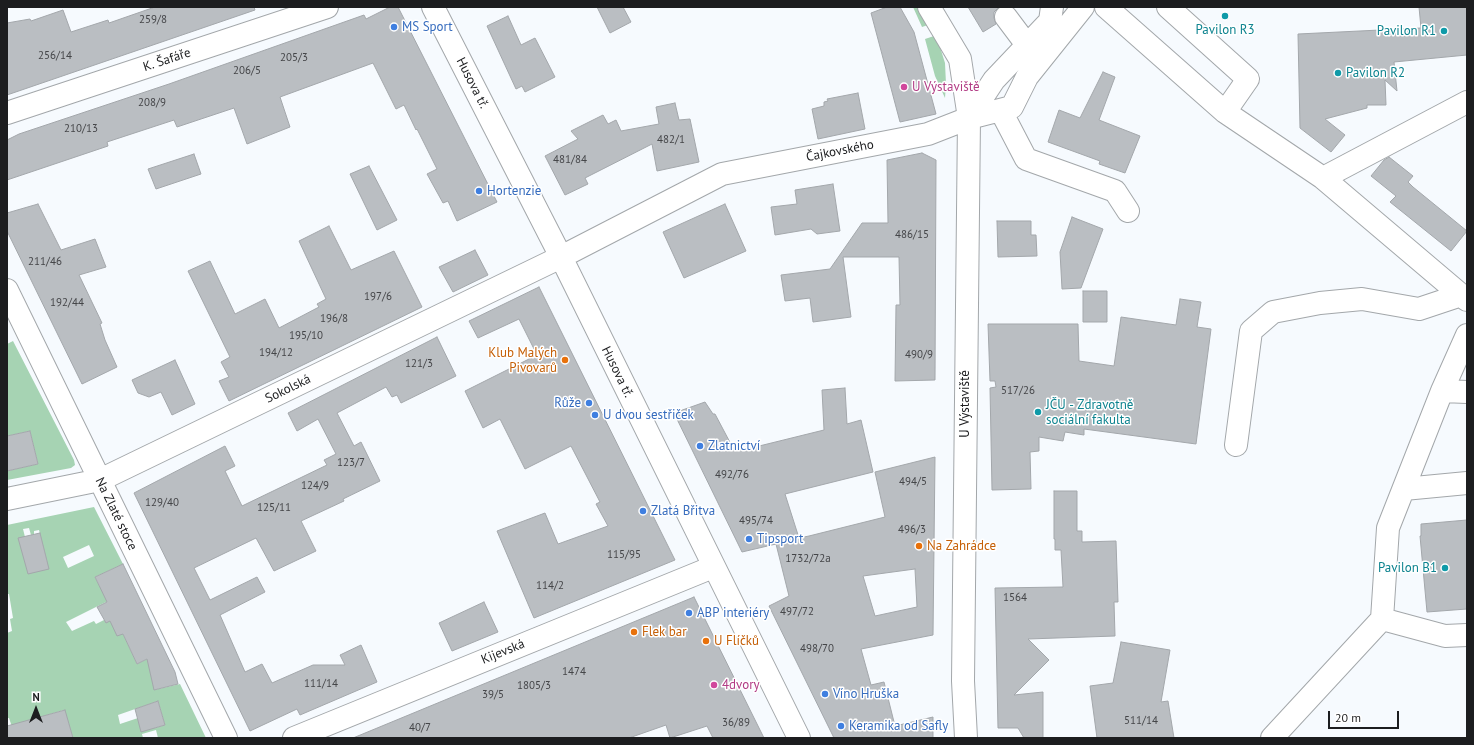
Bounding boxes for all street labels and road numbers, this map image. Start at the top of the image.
street label: K. Šafáře [141,45,193,75]
street label: Husova tř. [453,55,491,111]
street label: Čajkovského [805,137,875,165]
street label: Husova tř. [598,344,636,400]
street label: U Výstaviště [957,370,973,438]
street label: Sokolská [263,371,313,407]
street label: Na Zlaté stoce [92,475,140,553]
street label: Kijevská [479,636,527,668]

